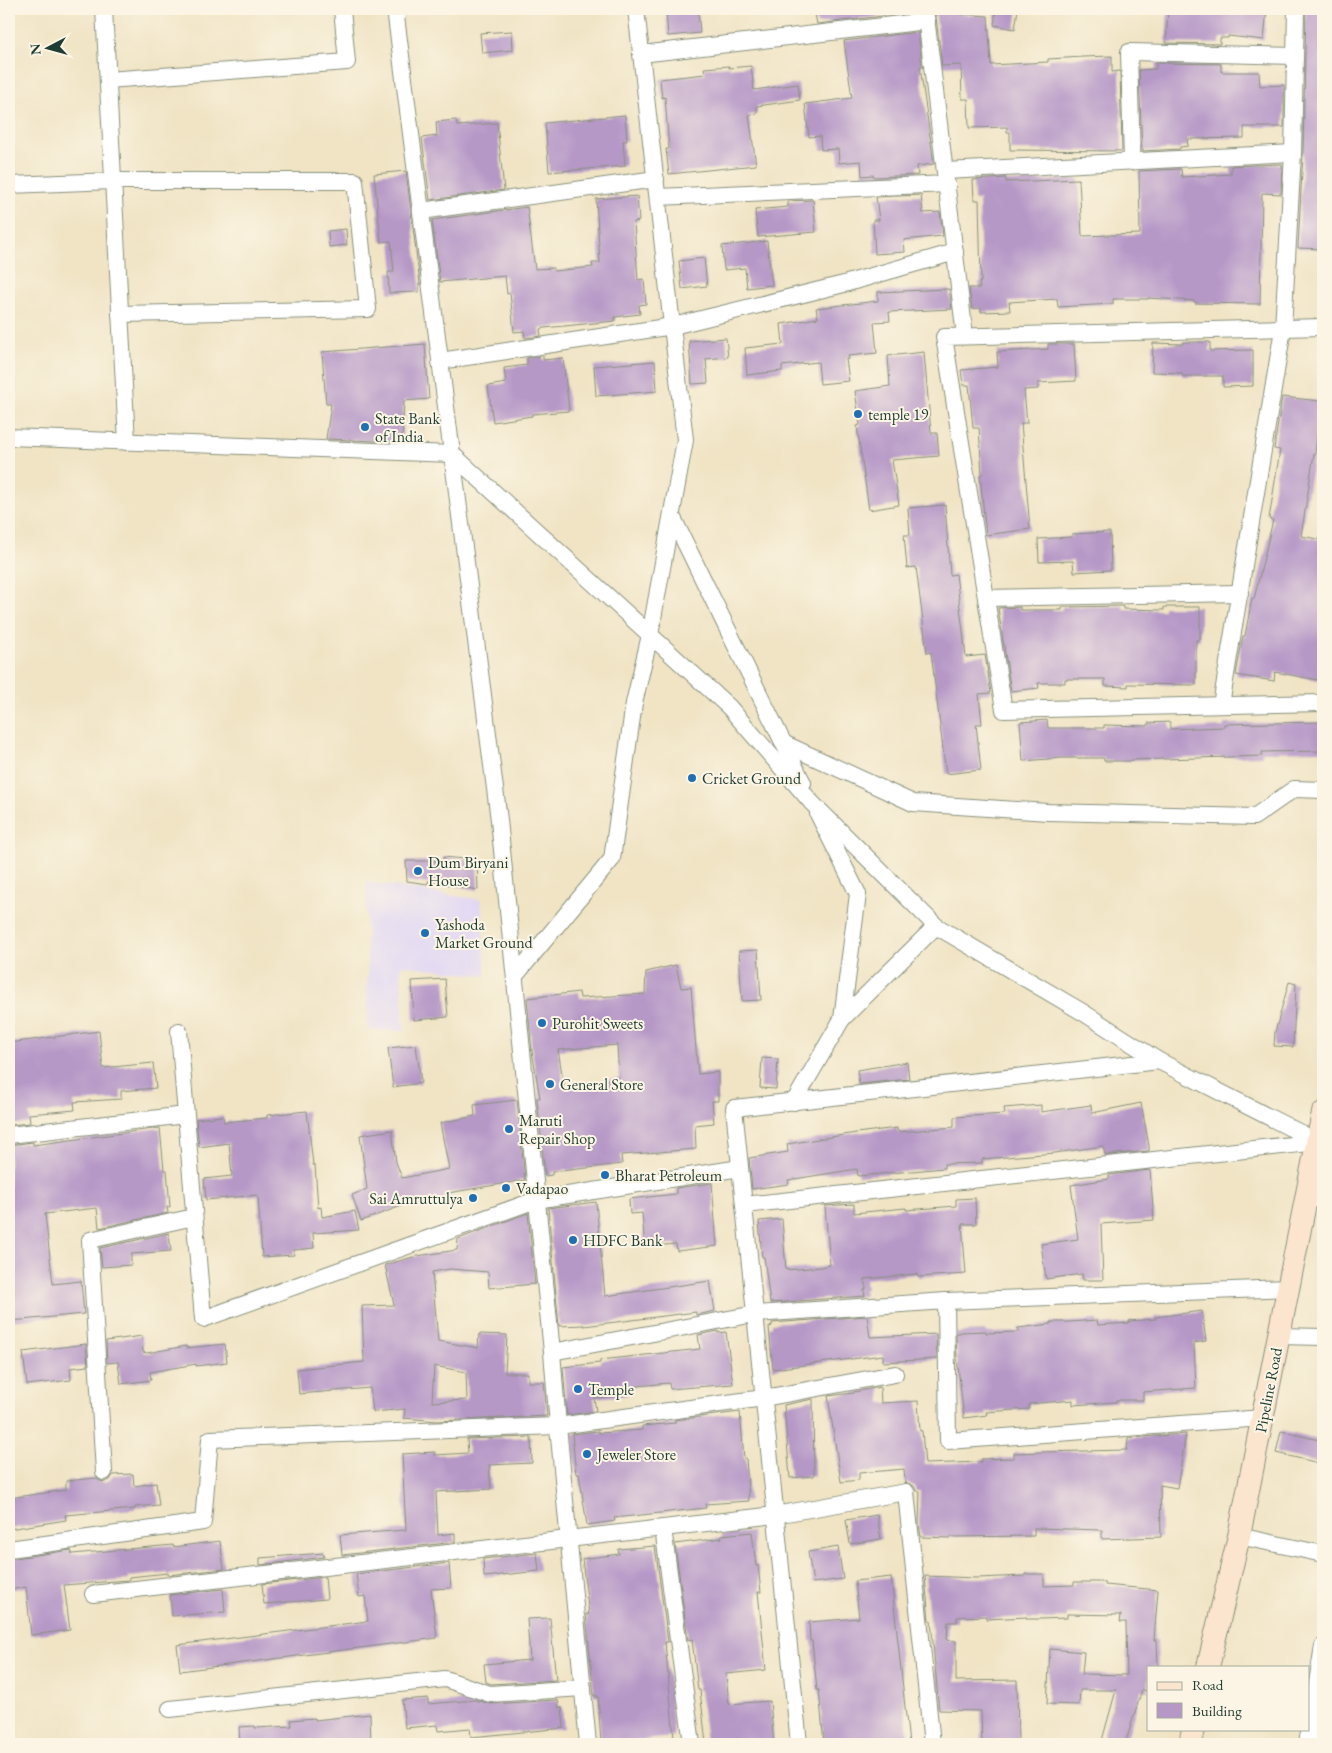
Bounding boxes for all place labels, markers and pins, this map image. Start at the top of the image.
place label: temple 19 [868,404,929,425]
place label: State Bank of India [375,408,441,447]
marker: temple 19 [852,408,864,420]
marker: State Bank of India [359,421,371,433]
place label: Cricket Ground [702,768,802,789]
marker: Cricket Ground [686,772,698,784]
place label: Dum Biryani House [428,852,508,891]
marker: Dum Biryani House [412,865,424,877]
place label: Yashoda Market Ground [435,914,534,953]
marker: Yashoda Market Ground [419,927,431,939]
place label: Purohit Sweets [552,1013,643,1034]
marker: Purohit Sweets [536,1017,548,1029]
place label: General Store [560,1074,643,1095]
marker: General Store [544,1078,556,1090]
place label: Maruti Repair Shop [519,1110,595,1149]
marker: Maruti Repair Shop [503,1123,515,1135]
place label: Bharat Petroleum [615,1165,723,1186]
marker: Bharat Petroleum [599,1169,611,1181]
place label: Vadapao [516,1178,568,1199]
marker: Vadapao [500,1182,512,1194]
place label: Sai Amruttulya [369,1188,464,1209]
marker: Sai Amruttulya [467,1192,479,1204]
place label: HDFC Bank [583,1230,663,1251]
marker: HDFC Bank [567,1234,579,1246]
place label: Temple [588,1379,634,1400]
marker: Temple [572,1383,584,1395]
place label: Jeweler Store [595,1444,676,1465]
marker: Jeweler Store [581,1448,593,1460]

